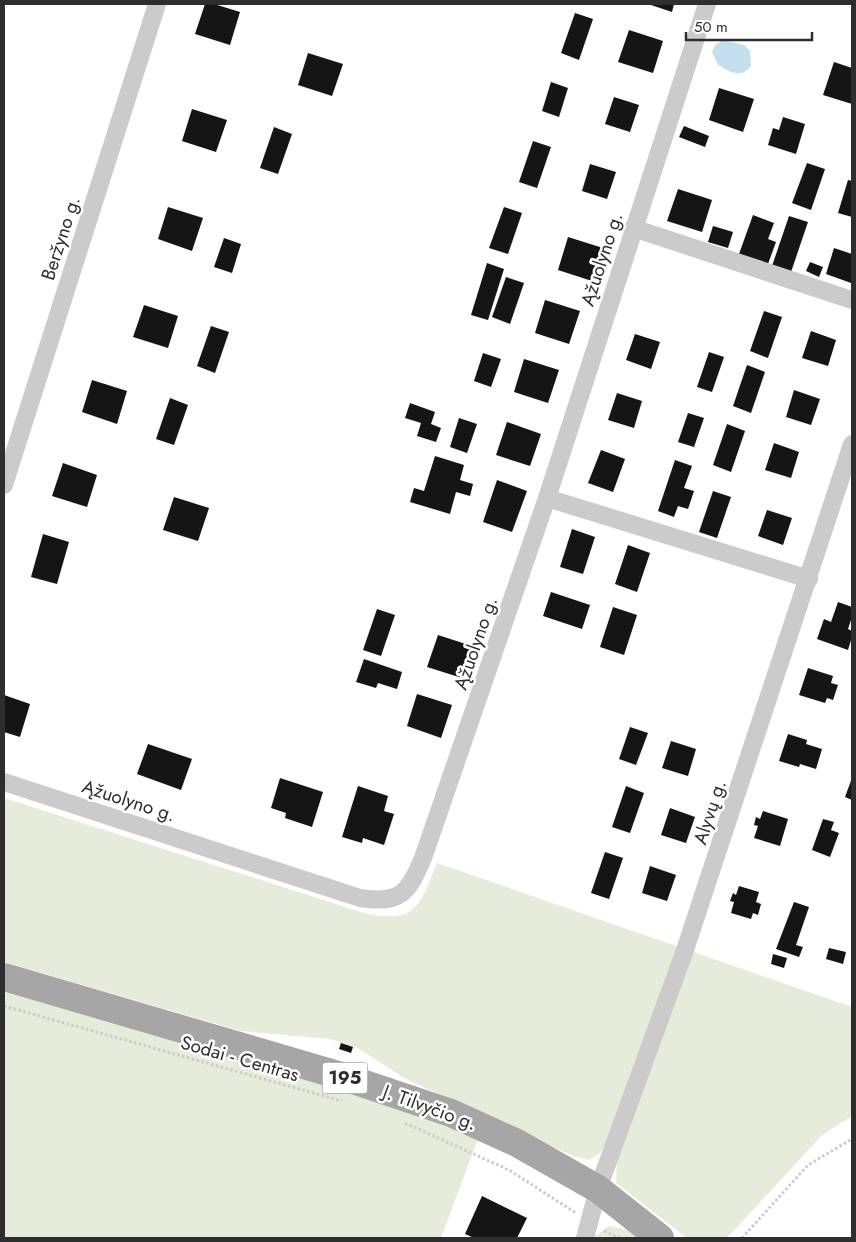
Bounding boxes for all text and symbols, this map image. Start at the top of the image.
scale bar [686,10,812,42]
text: 50 m [694,16,728,38]
street label: Beržyno g. [34,193,87,284]
street label: Ąžuolyno g. [574,209,629,309]
street label: Ąžuolyno g. [447,593,504,693]
street label: Ąžuolyno g. [79,773,179,828]
street label: Alyvų g. [686,776,733,848]
street label: Sodai - Centras [178,1029,302,1088]
road number: 195 [322,1062,368,1094]
street label: J. Tilvyčio g. [376,1077,480,1137]

